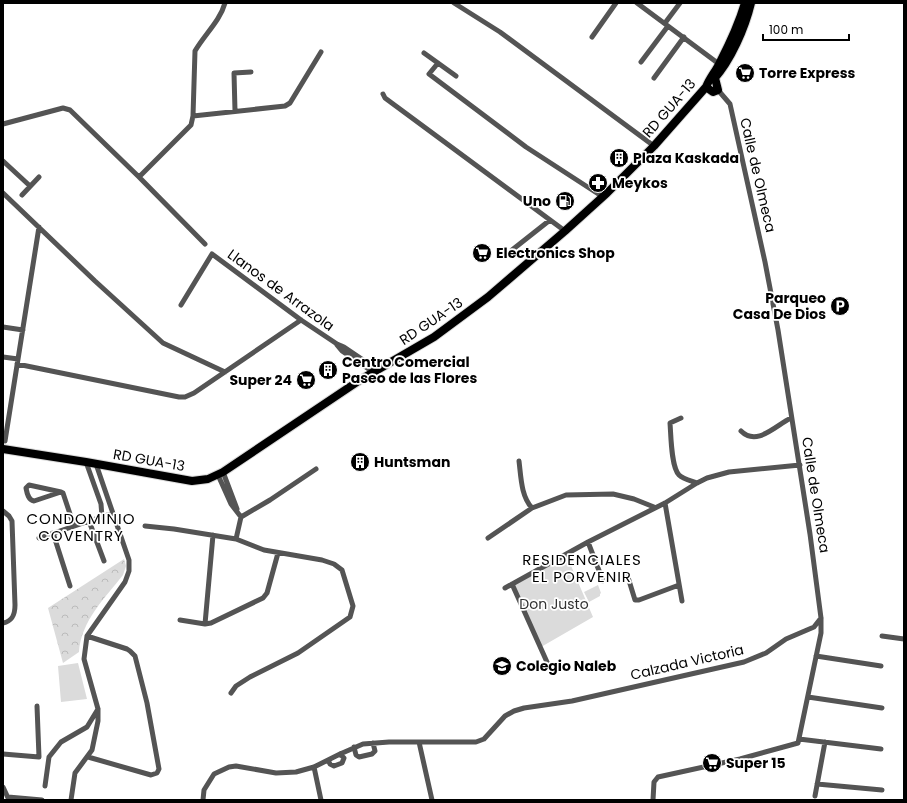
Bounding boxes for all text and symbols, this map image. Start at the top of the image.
scale bar [763,16,849,42]
text: 100 m [769,21,803,38]
supermarket icon: Torre Express [734,62,756,84]
place label: Torre Express [759,63,856,83]
street label: RD GUA-13 [638,74,700,142]
street label: Calle de Olmeca [735,116,781,234]
building icon: Plaza Kaskada [608,147,630,169]
place label: Plaza Kaskada [633,148,739,168]
pharmacy icon: Meykos [587,172,609,194]
place label: Meykos [612,173,668,193]
fuel station icon: Uno [554,190,576,212]
place label: Uno [523,191,551,211]
supermarket icon: Electronics Shop [471,242,493,264]
place label: Electronics Shop [496,243,615,263]
street label: Llanos de Arrazola [224,244,338,336]
place label: Parqueo Casa De Dios [733,288,826,324]
street label: RD GUA-13 [395,292,467,350]
parking icon: Parqueo Casa De Dios [829,295,851,317]
place label: Centro Comercial Paseo de las Flores [342,352,477,388]
building icon: Centro Comercial Paseo de las Flores [317,359,339,381]
supermarket icon: Super 24 [295,369,317,391]
place label: Super 24 [229,370,292,390]
street label: Calle de Olmeca [797,436,835,554]
street label: RD GUA-13 [112,444,186,476]
building icon: Huntsman [349,451,371,473]
place label: Huntsman [374,452,450,472]
district label: CONDOMINIO COVENTRY [27,508,135,546]
district label: RESIDENCIALES EL PORVENIR [522,549,642,587]
park label: Don Justo [519,594,589,614]
street label: Calzada Victoria [628,639,746,685]
school or university icon: Colegio Naleb [491,655,513,677]
place label: Colegio Naleb [516,656,617,676]
supermarket icon: Super 15 [701,752,723,774]
place label: Super 15 [726,753,786,773]

